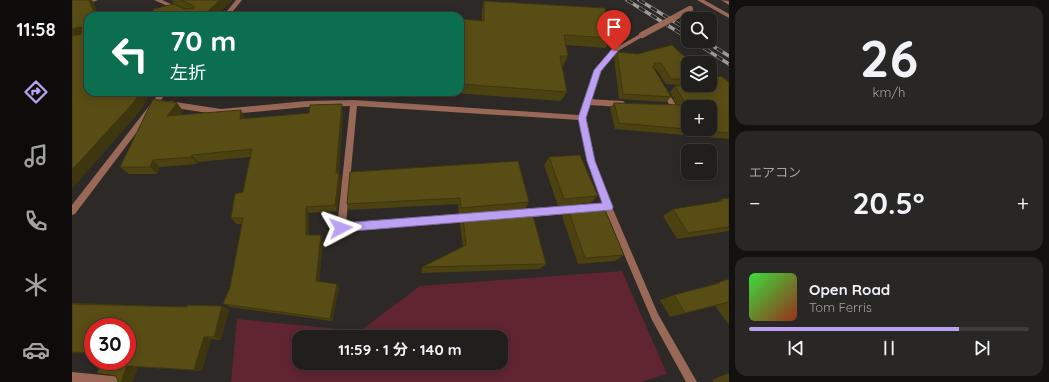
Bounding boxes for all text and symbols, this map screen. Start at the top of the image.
pin [597,10,631,51]
map controls [681,12,717,180]
button: search [681,12,717,48]
icon: arrive [603,16,625,38]
text: 11:58 [16,18,56,41]
text: 70 m [170,23,236,58]
text: 26 [860,25,918,90]
icon: left [104,28,156,80]
button: layers [681,56,717,92]
text: 左折 [170,61,206,84]
icon: directions [22,78,50,106]
text: km/h [873,84,905,100]
button: + [681,100,717,136]
icon: music [22,142,50,170]
button: − [681,144,717,180]
text: エアコン [749,164,801,180]
text: 20.5° [853,184,925,222]
text: − [749,189,760,217]
text: + [1017,189,1029,217]
icon: phone [22,207,50,235]
position arrow [320,207,362,249]
icon: climate [22,271,50,299]
text: Open Road [809,280,890,299]
text: Tom Ferris [809,299,872,315]
speed limit sign: 30 [84,318,136,370]
icon: car [22,336,50,364]
icon: previous [785,337,807,359]
icon: pause [878,337,900,359]
icon: next [971,337,993,359]
text: 11:59 · 1 分 · 140 m [338,340,462,359]

